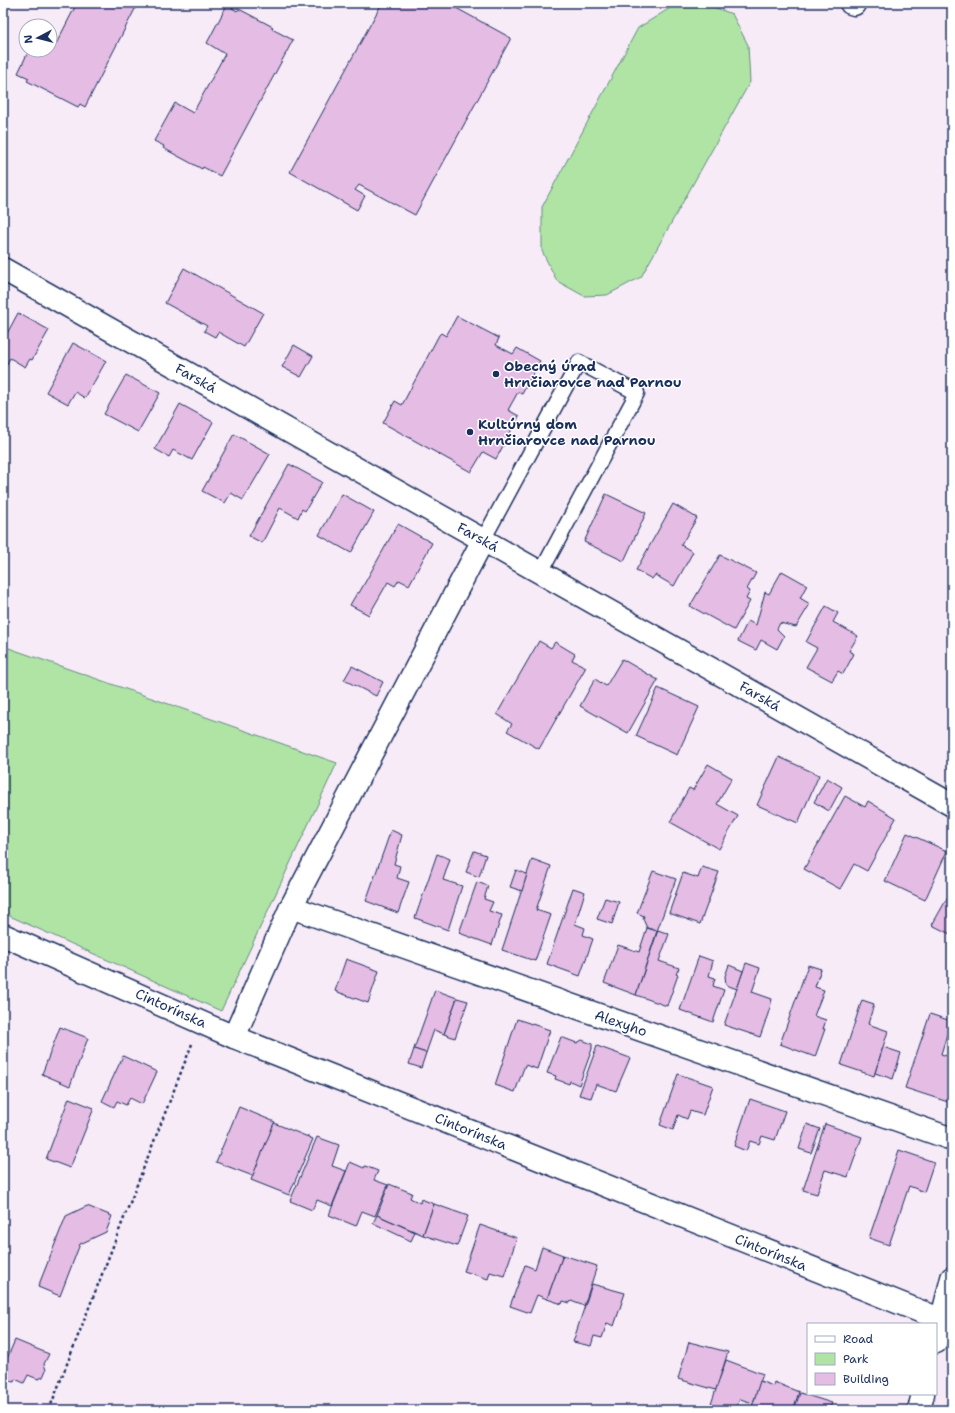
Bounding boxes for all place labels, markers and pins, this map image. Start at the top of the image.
place label: Obecný úrad Hrnčiarovce nad Parnou [504,357,682,391]
marker: Obecný úrad Hrnčiarovce nad Parnou [491,369,501,379]
place label: Kultúrny dom Hrnčiarovce nad Parnou [478,415,656,449]
marker: Kultúrny dom Hrnčiarovce nad Parnou [465,427,475,437]

